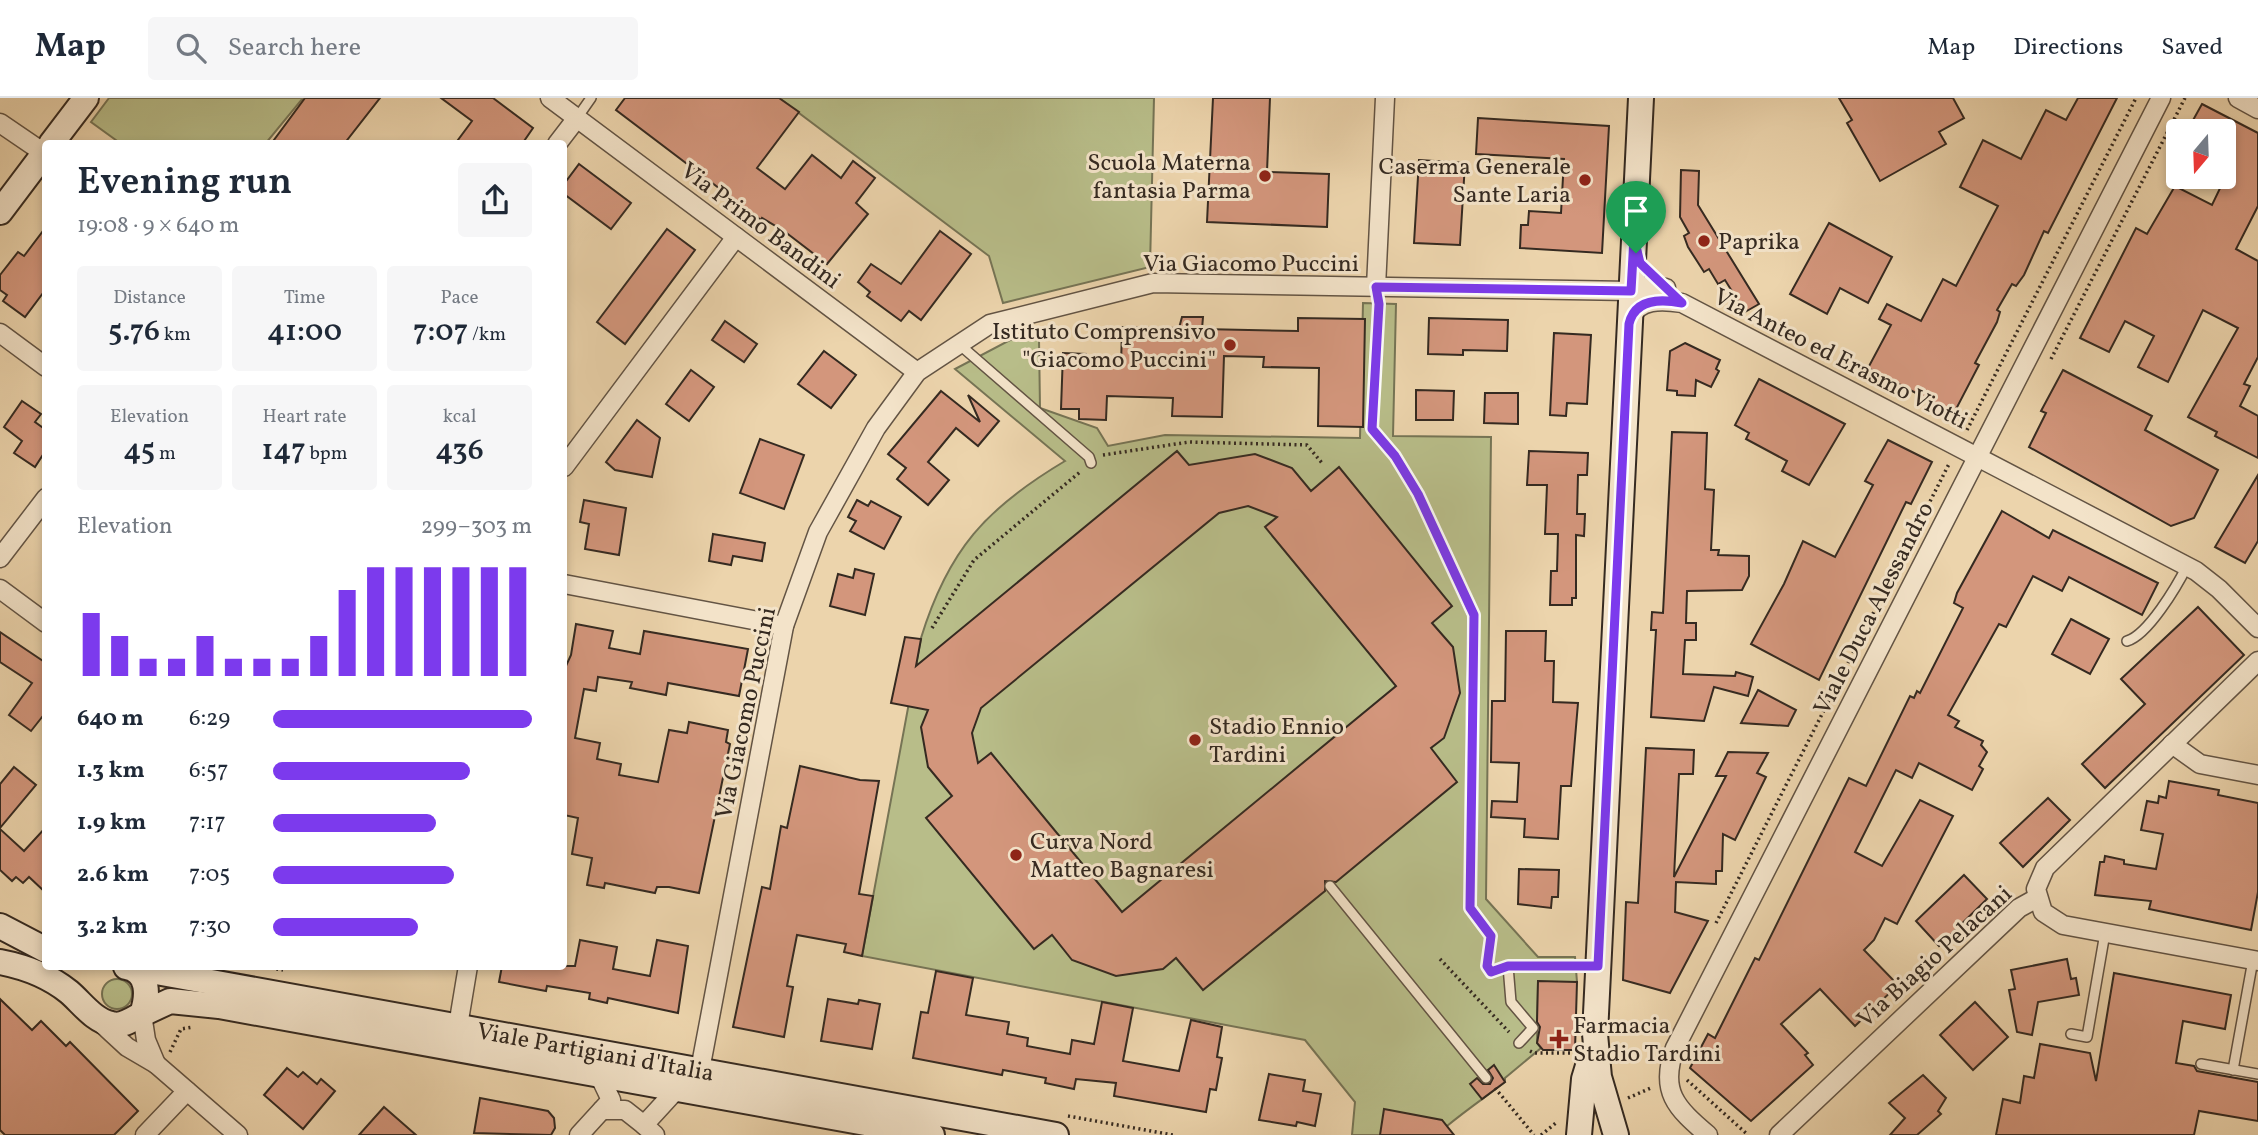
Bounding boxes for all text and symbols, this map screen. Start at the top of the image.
search box [148,17,638,80]
text: Map [35,25,106,71]
icon: search [172,29,210,67]
text: Search here [228,30,361,66]
text: Map [1927,31,1975,65]
text: Directions [2013,31,2123,65]
text: Saved [2161,31,2223,65]
north arrow [2166,119,2236,189]
map controls [2166,119,2236,189]
place label: Scuola Materna fantasia Parma [1087,147,1251,209]
place label: Caserma Generale Sante Laria [1378,151,1571,213]
street label: Via Primo Bandini [673,155,847,298]
text: Evening run [77,157,292,210]
button: share [458,163,532,237]
marker: Scuola Materna fantasia Parma [1257,168,1273,184]
marker: Caserma Generale Sante Laria [1577,172,1593,188]
pin [1606,181,1666,253]
icon: arrive [1617,192,1655,230]
text: 19:08 · 9 × 640 m [77,210,239,242]
place label: Paprika [1718,226,1800,260]
marker: Paprika [1696,233,1712,249]
street label: Via Giacomo Puccini [1143,248,1359,282]
street label: Via Anteo ed Erasmo Viotti [1707,281,1973,439]
text: Distance [113,285,186,311]
text: Time [284,285,325,311]
text: Pace [440,285,479,311]
text: 5.76 [108,311,160,353]
text: 41:00 [267,311,342,353]
text: 7:07 [413,311,468,353]
place label: Istituto Comprensivo "Giacomo Puccini" [992,316,1216,378]
text: km [160,322,191,348]
text: /km [468,322,506,348]
marker: Istituto Comprensivo "Giacomo Puccini" [1222,337,1238,353]
text: Elevation [110,404,189,430]
text: Heart rate [263,404,346,430]
text: kcal [443,404,476,430]
text: 45 [123,430,155,472]
text: 147 [261,430,306,472]
text: 436 [435,430,484,472]
text: m [155,441,176,467]
text: bpm [306,441,348,467]
street label: Viale Duca Alessandro [1806,497,1943,721]
text: Elevation [77,511,173,543]
text: 299–303 m [421,511,532,543]
street label: Via Giacomo Puccini [708,604,786,823]
text: 640 m [77,703,144,735]
text: 6:29 [189,703,230,735]
place label: Stadio Ennio Tardini [1209,711,1344,773]
marker: Stadio Ennio Tardini [1187,732,1203,748]
text: 1.3 km [77,755,145,787]
text: 6:57 [189,755,228,787]
text: 1.9 km [77,807,146,839]
text: 7:17 [189,807,226,839]
place label: Curva Nord Matteo Bagnaresi [1030,826,1214,888]
marker: Curva Nord Matteo Bagnaresi [1008,847,1024,863]
text: 2.6 km [77,859,149,891]
text: 7:05 [189,859,230,891]
street label: Via Biagio Pelacani [1850,878,2021,1037]
text: 3.2 km [77,911,148,943]
text: 7:30 [189,911,231,943]
place label: Farmacia Stadio Tardini [1573,1010,1721,1072]
street label: Viale Partigiani d'Italia [474,1015,717,1092]
marker: Farmacia Stadio Tardini [1551,1031,1567,1047]

